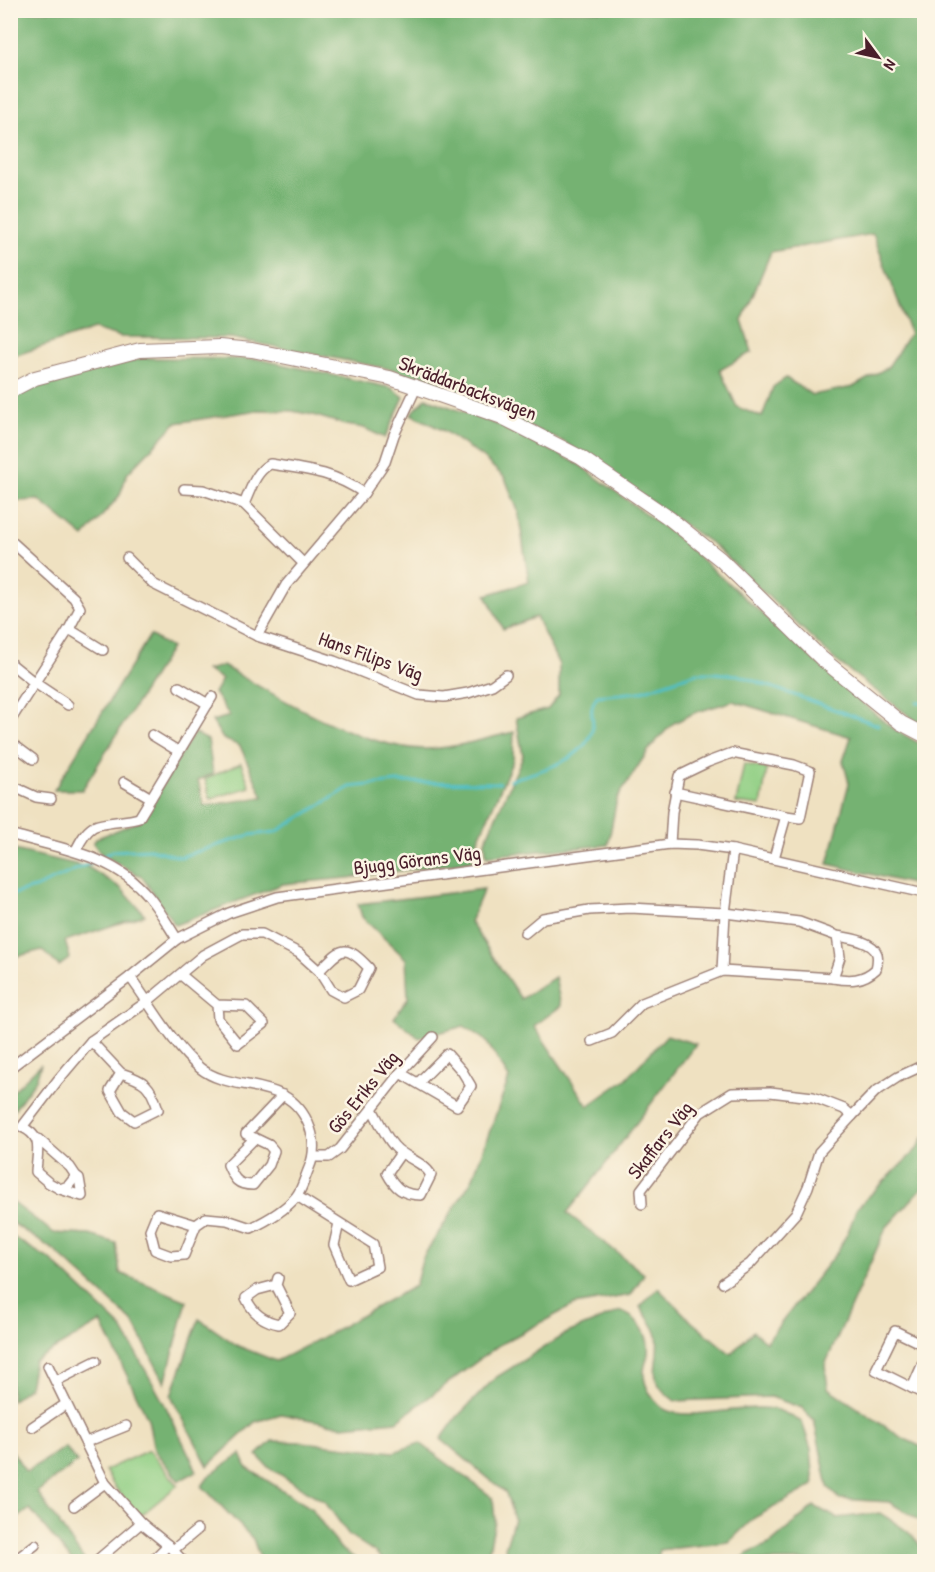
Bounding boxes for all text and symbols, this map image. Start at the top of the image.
north arrow [848,27,908,87]
text: N [879,56,902,75]
street label: Skräddarbacksvägen [395,349,541,426]
street label: Hans Filips Väg [315,624,427,687]
street label: Bjugg Görans Väg [352,838,482,881]
street label: Gös Eriks Väg [321,1044,404,1139]
street label: Skaffars Väg [621,1095,699,1184]

